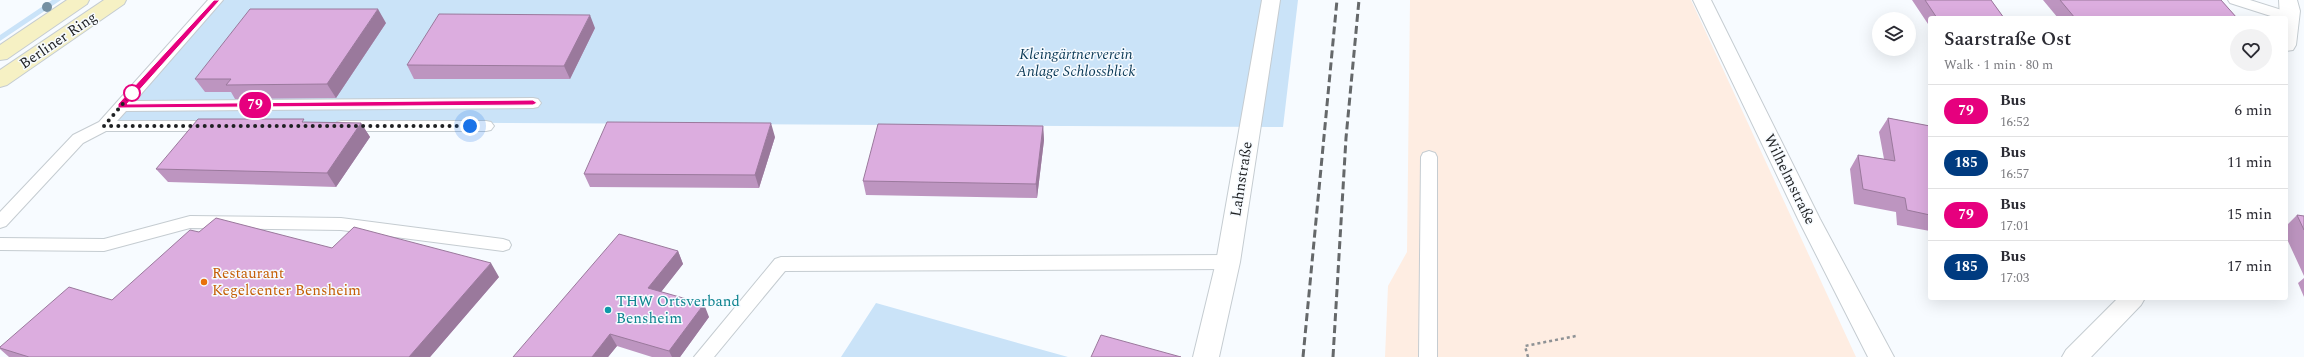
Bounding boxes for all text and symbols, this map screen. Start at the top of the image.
street label: Berliner Ring [15,6,102,75]
map controls [1872,12,1916,56]
button: layers [1872,12,1916,56]
text: Saarstraße Ost [1944,25,2071,54]
button: heart [2230,29,2272,71]
park label: Kleingärtnerverein Anlage Schlossblick [1016,43,1135,83]
text: Walk · 1 min · 80 m [1944,55,2053,75]
unlabelled marker [123,84,141,102]
text: Bus [2000,89,2026,112]
line badge: 79 [237,92,273,118]
text: 79 [247,94,263,115]
text: 6 min [2234,99,2272,122]
text: 79 [1958,100,1974,121]
text: 16:52 [2000,112,2029,132]
your location [460,116,480,136]
street label: Wilhelmstraße [1758,130,1821,229]
street label: Lahnstraße [1224,140,1259,218]
text: Bus [2000,141,2026,164]
text: 11 min [2227,151,2272,174]
text: 185 [1954,152,1978,173]
text: 16:57 [2000,164,2029,184]
text: Bus [2000,193,2026,216]
text: 15 min [2227,203,2272,226]
text: 79 [1958,204,1974,225]
text: 17:01 [2000,216,2029,236]
text: Bus [2000,245,2026,268]
text: 17 min [2227,255,2272,278]
text: 185 [1954,256,1978,277]
place label: Restaurant Kegelcenter Bensheim [212,262,361,302]
text: 17:03 [2000,268,2029,288]
marker: Restaurant Kegelcenter Bensheim [199,277,209,287]
place label: THW Ortsverband Bensheim [616,290,740,330]
marker: THW Ortsverband Bensheim [603,305,613,315]

